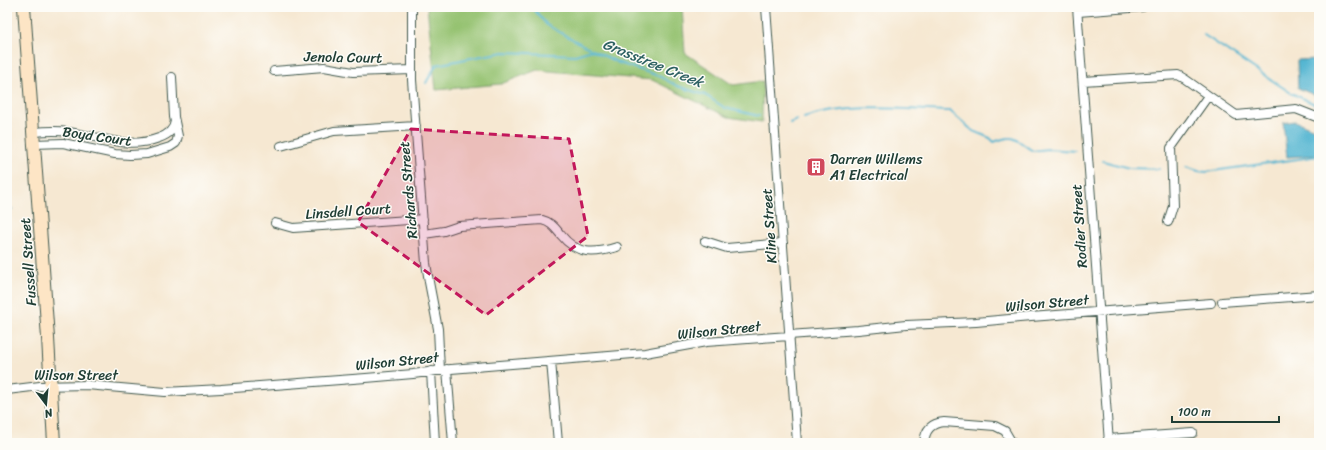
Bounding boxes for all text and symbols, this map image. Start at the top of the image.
water label: Grasstree Creek [599,31,709,96]
street label: Jenola Court [303,44,382,71]
street label: Boyd Court [61,119,133,154]
street label: Richards Street [392,140,425,240]
place label: Darren Willems A1 Electrical [829,147,923,188]
building icon: Darren Willems A1 Electrical [805,156,827,178]
street label: Rodier Street [1064,183,1095,269]
street label: Kline Street [754,188,785,264]
street label: Linsdell Court [304,196,392,227]
street label: Fussell Street [13,217,44,307]
street label: Wilson Street [1004,287,1091,320]
street label: Wilson Street [676,314,763,347]
street label: Wilson Street [354,345,441,378]
street label: Wilson Street [34,363,119,388]
north arrow [26,384,66,424]
scale bar [1172,398,1279,424]
text: 100 m [1178,401,1211,423]
text: N [42,403,56,423]

